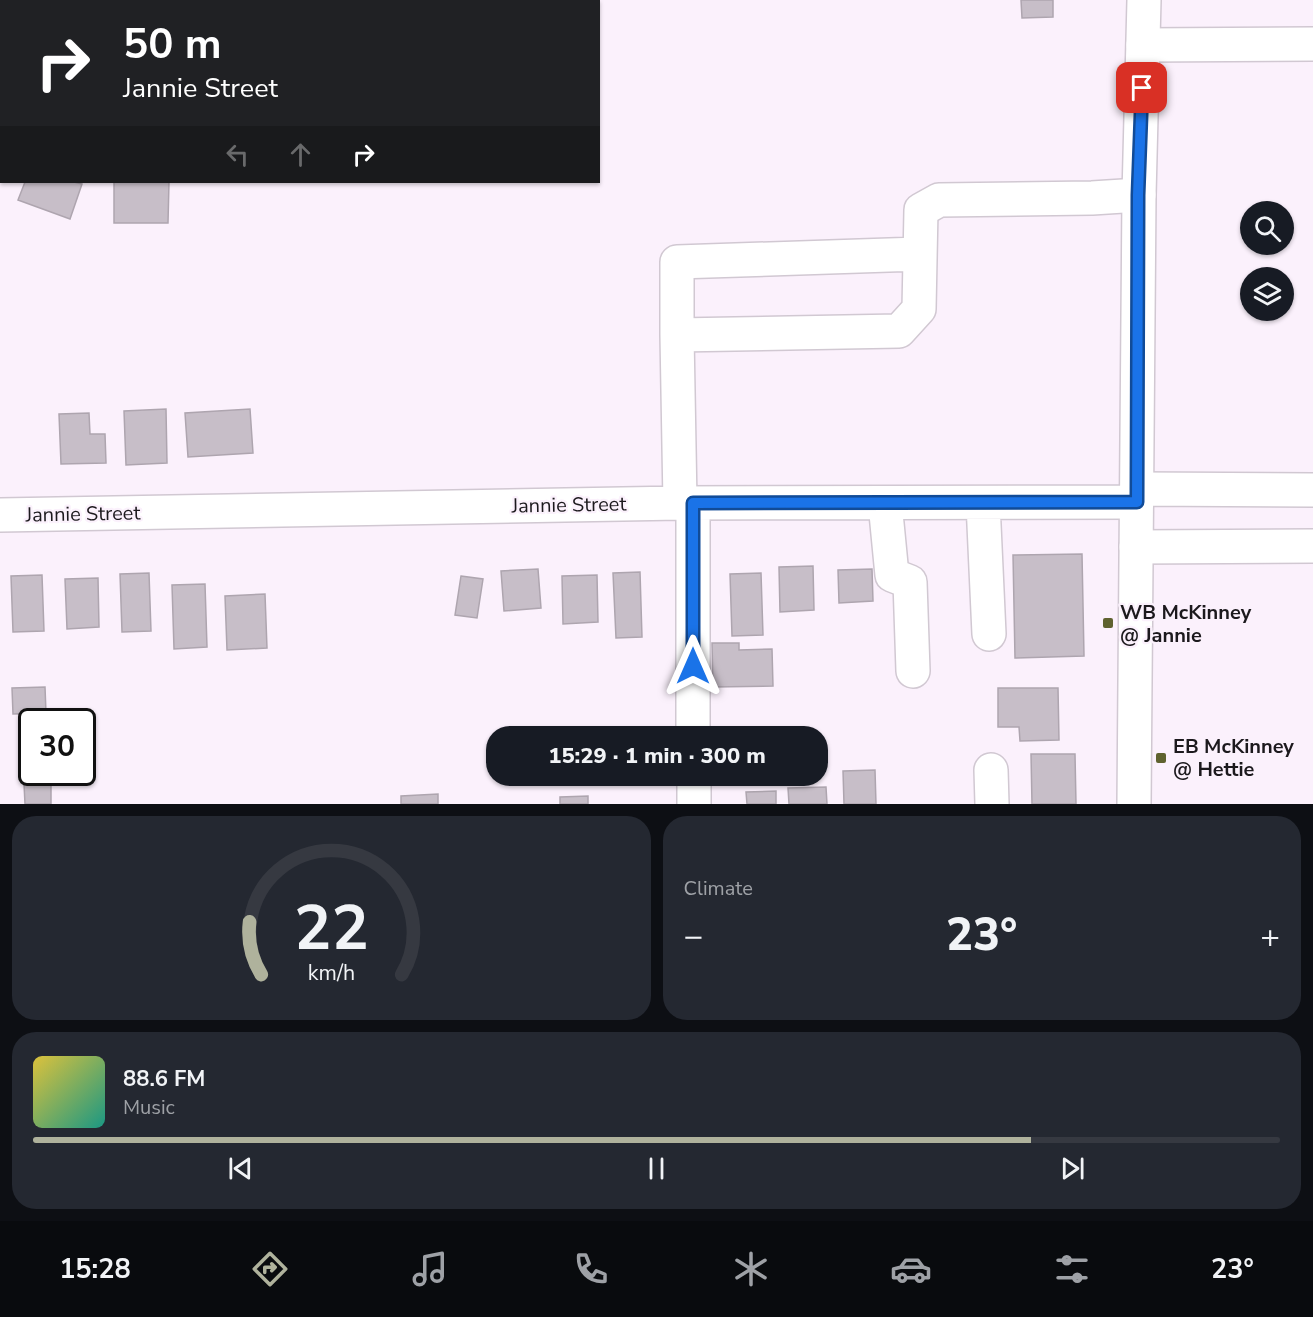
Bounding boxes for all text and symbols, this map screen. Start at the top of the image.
text: 50 m [123,16,222,73]
icon: right [24,24,102,102]
pin [1116,62,1167,113]
text: Jannie Street [123,70,278,107]
icon: arrive [1125,71,1158,104]
icon: left [221,138,254,171]
icon: ahead [284,138,317,171]
icon: right [347,138,380,171]
map controls [1240,201,1294,321]
button: search [1240,201,1294,255]
button: layers [1240,267,1294,321]
street label: Jannie Street [510,490,628,520]
street label: Jannie Street [24,499,142,529]
place label: WB McKinney @ Jannie [1120,599,1252,649]
marker: WB McKinney @ Jannie [1101,616,1115,630]
position arrow [661,634,725,698]
speed limit sign: 30 [18,708,96,786]
place label: EB McKinney @ Hettie [1173,733,1294,783]
text: 15:29 · 1 min · 300 m [548,741,766,771]
marker: EB McKinney @ Hettie [1154,751,1168,765]
text: Climate [684,875,753,902]
text: 22 [294,886,369,971]
text: 23° [946,905,1017,966]
text: − [684,914,703,959]
text: + [1260,914,1280,959]
text: km/h [308,958,355,988]
text: 88.6 FM [123,1064,205,1094]
text: Music [123,1094,175,1121]
icon: previous [224,1152,257,1185]
icon: pause [640,1152,673,1185]
icon: next [1056,1152,1089,1185]
icon: directions [249,1248,291,1290]
icon: music [409,1248,451,1290]
icon: phone [570,1248,612,1290]
icon: climate [730,1248,772,1290]
icon: car [890,1248,932,1290]
icon: filters [1051,1248,1093,1290]
text: 15:28 [59,1251,131,1288]
text: 23° [1211,1251,1254,1288]

